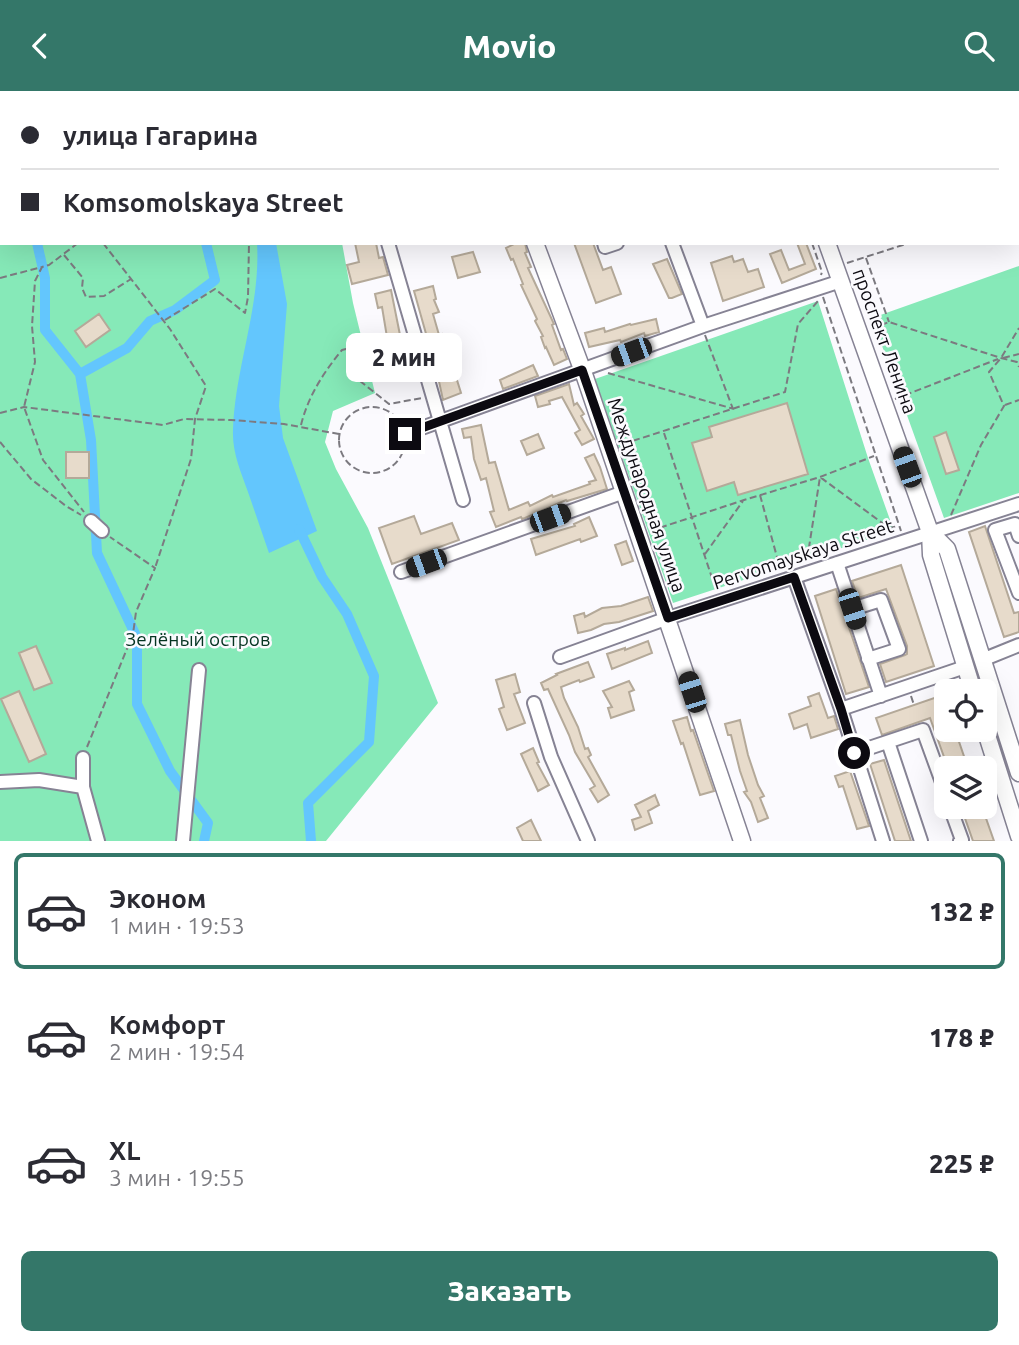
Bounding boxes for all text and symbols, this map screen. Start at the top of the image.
icon: back [21,27,59,65]
icon: search [960,27,998,65]
text: Movio [463,28,556,64]
text: улица Гагарина [63,121,258,150]
text: Komsomolskaya Street [63,188,343,217]
street label: проспект Ленина [849,265,921,417]
callout: 2 мин [347,333,463,381]
car [608,335,655,369]
text: 2 мин [372,345,436,370]
street label: Международная улица [603,395,691,595]
route end [389,418,421,450]
car [890,444,925,490]
car [527,501,574,535]
street label: Pervomayskaya Street [710,514,897,594]
car [403,546,450,580]
car [836,586,869,632]
park label: Зелёный остров [126,628,270,650]
car [676,669,709,715]
map controls [934,679,997,819]
button: locate [934,679,997,742]
route start [838,737,870,769]
button: layers [934,756,997,819]
icon: car [25,880,88,943]
text: Эконом [109,884,206,913]
text: 132 ₽ [929,897,994,926]
text: 1 мин · 19:53 [109,913,245,938]
icon: car [25,1006,88,1069]
text: Комфорт [109,1010,225,1039]
text: 178 ₽ [929,1023,994,1052]
text: 2 мин · 19:54 [109,1039,245,1064]
icon: car [25,1132,88,1195]
text: XL [109,1136,140,1165]
text: 225 ₽ [929,1149,994,1178]
text: 3 мин · 19:55 [109,1165,245,1190]
button: Заказать [21,1251,998,1331]

